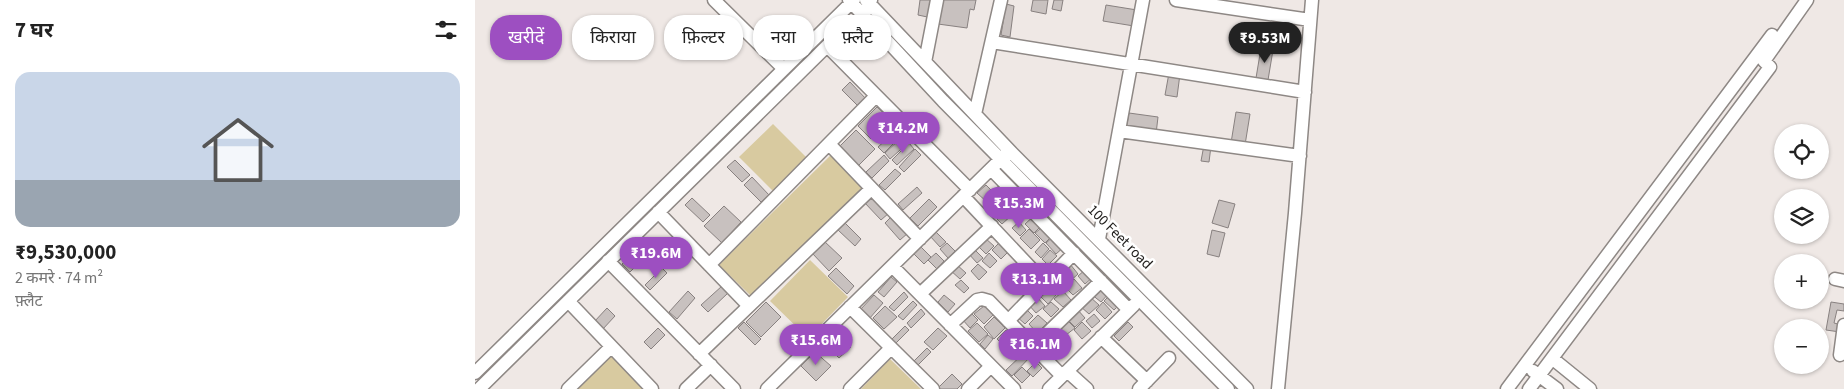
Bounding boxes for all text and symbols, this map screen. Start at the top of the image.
text: 7 घर [15,15,53,45]
chip: खरीदें [490,15,562,60]
chip: किराया [572,15,654,60]
chip: फ़िल्टर [664,15,743,60]
chip: नया [753,15,814,60]
chip: फ़्लैट [824,15,891,60]
icon: filters [432,16,460,44]
pin: ₹9.53M [1224,22,1306,64]
text: ₹9.53M [1240,27,1290,49]
icon: home [193,105,283,195]
pin: ₹14.2M [862,112,944,154]
text: ₹14.2M [878,117,928,139]
map controls [1774,124,1829,374]
button: locate [1774,124,1829,179]
pin: ₹15.3M [978,186,1060,229]
button: layers [1774,189,1829,244]
text: ₹15.3M [994,192,1044,214]
street label: 100 Feet road [1083,200,1157,274]
pin: ₹19.6M [615,236,697,279]
text: ₹9,530,000 [15,237,116,267]
text: ₹19.6M [631,242,681,264]
button: + [1774,254,1829,309]
pin: ₹13.1M [996,262,1078,305]
text: 2 कमरे · 74 m² [15,267,103,289]
text: ₹13.1M [1012,268,1062,290]
text: फ़्लैट [15,290,43,312]
button: − [1774,319,1829,374]
pin: ₹15.6M [775,324,857,366]
pin: ₹16.1M [994,328,1076,370]
text: ₹15.6M [791,329,841,351]
text: ₹16.1M [1010,333,1060,355]

